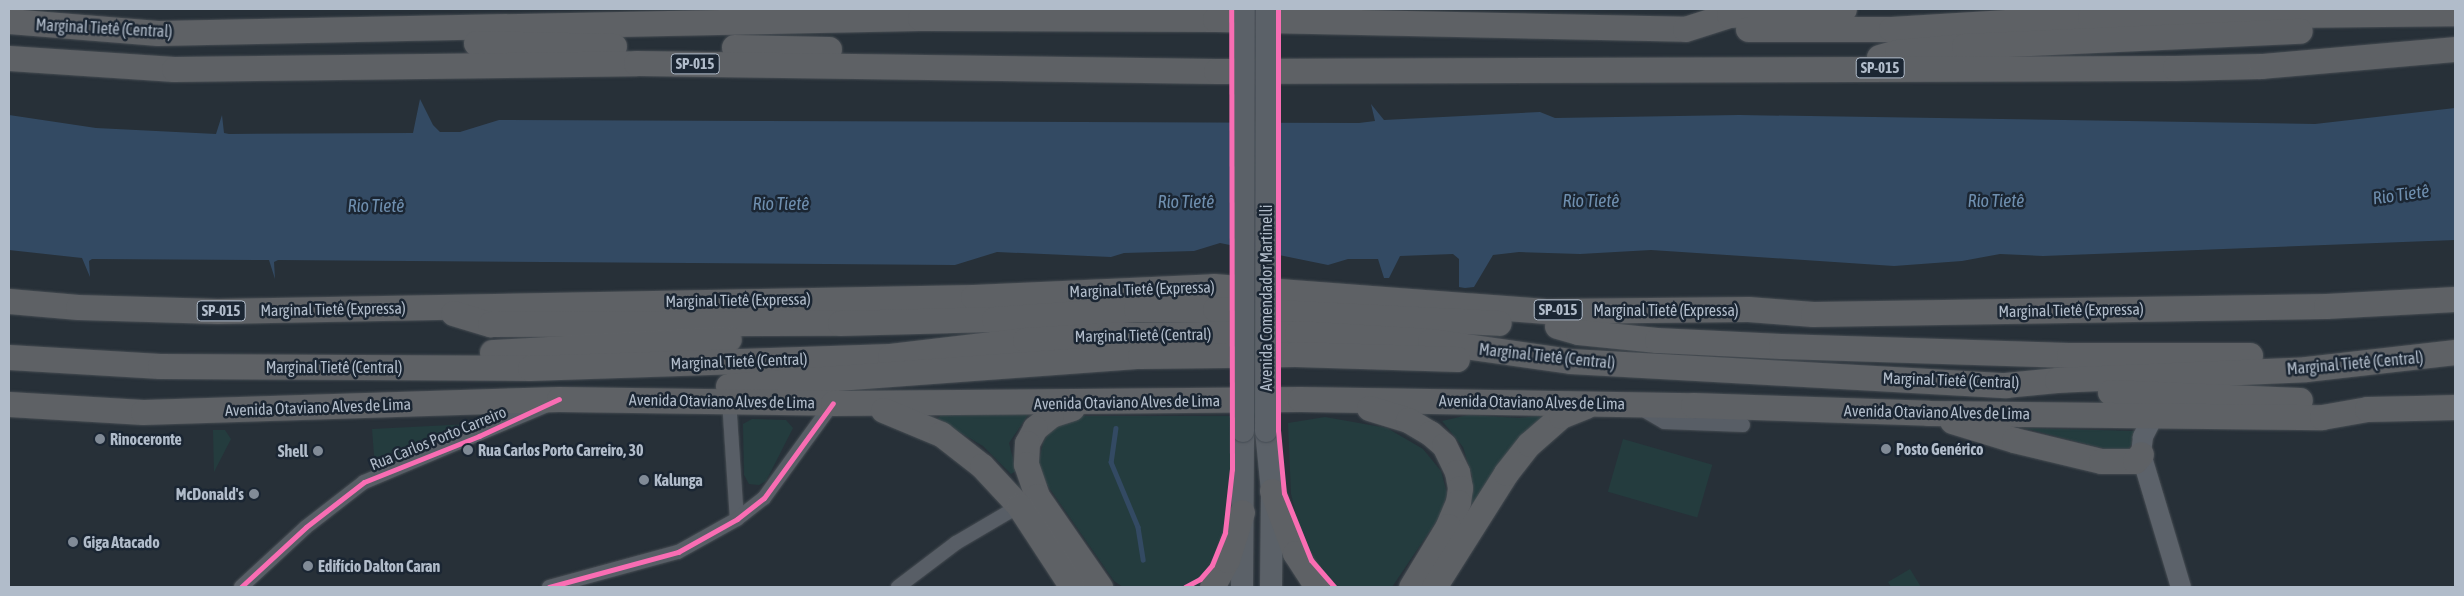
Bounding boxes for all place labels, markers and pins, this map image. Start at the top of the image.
place label: Rinoceronte [110,429,182,449]
marker: Rinoceronte [94,433,106,445]
place label: Posto Genérico [1896,439,1984,459]
place label: Rua Carlos Porto Carreiro, 30 [478,440,643,460]
place label: Shell [278,441,308,461]
marker: Posto Genérico [1880,443,1892,455]
marker: Rua Carlos Porto Carreiro, 30 [462,444,474,456]
marker: Shell [312,445,324,457]
place label: Kalunga [654,470,703,490]
marker: Kalunga [638,474,650,486]
place label: McDonald's [176,484,244,504]
marker: McDonald's [248,488,260,500]
place label: Giga Atacado [83,532,160,552]
marker: Giga Atacado [67,536,79,548]
place label: Edifício Dalton Caran [318,556,440,576]
marker: Edifício Dalton Caran [302,560,314,572]

